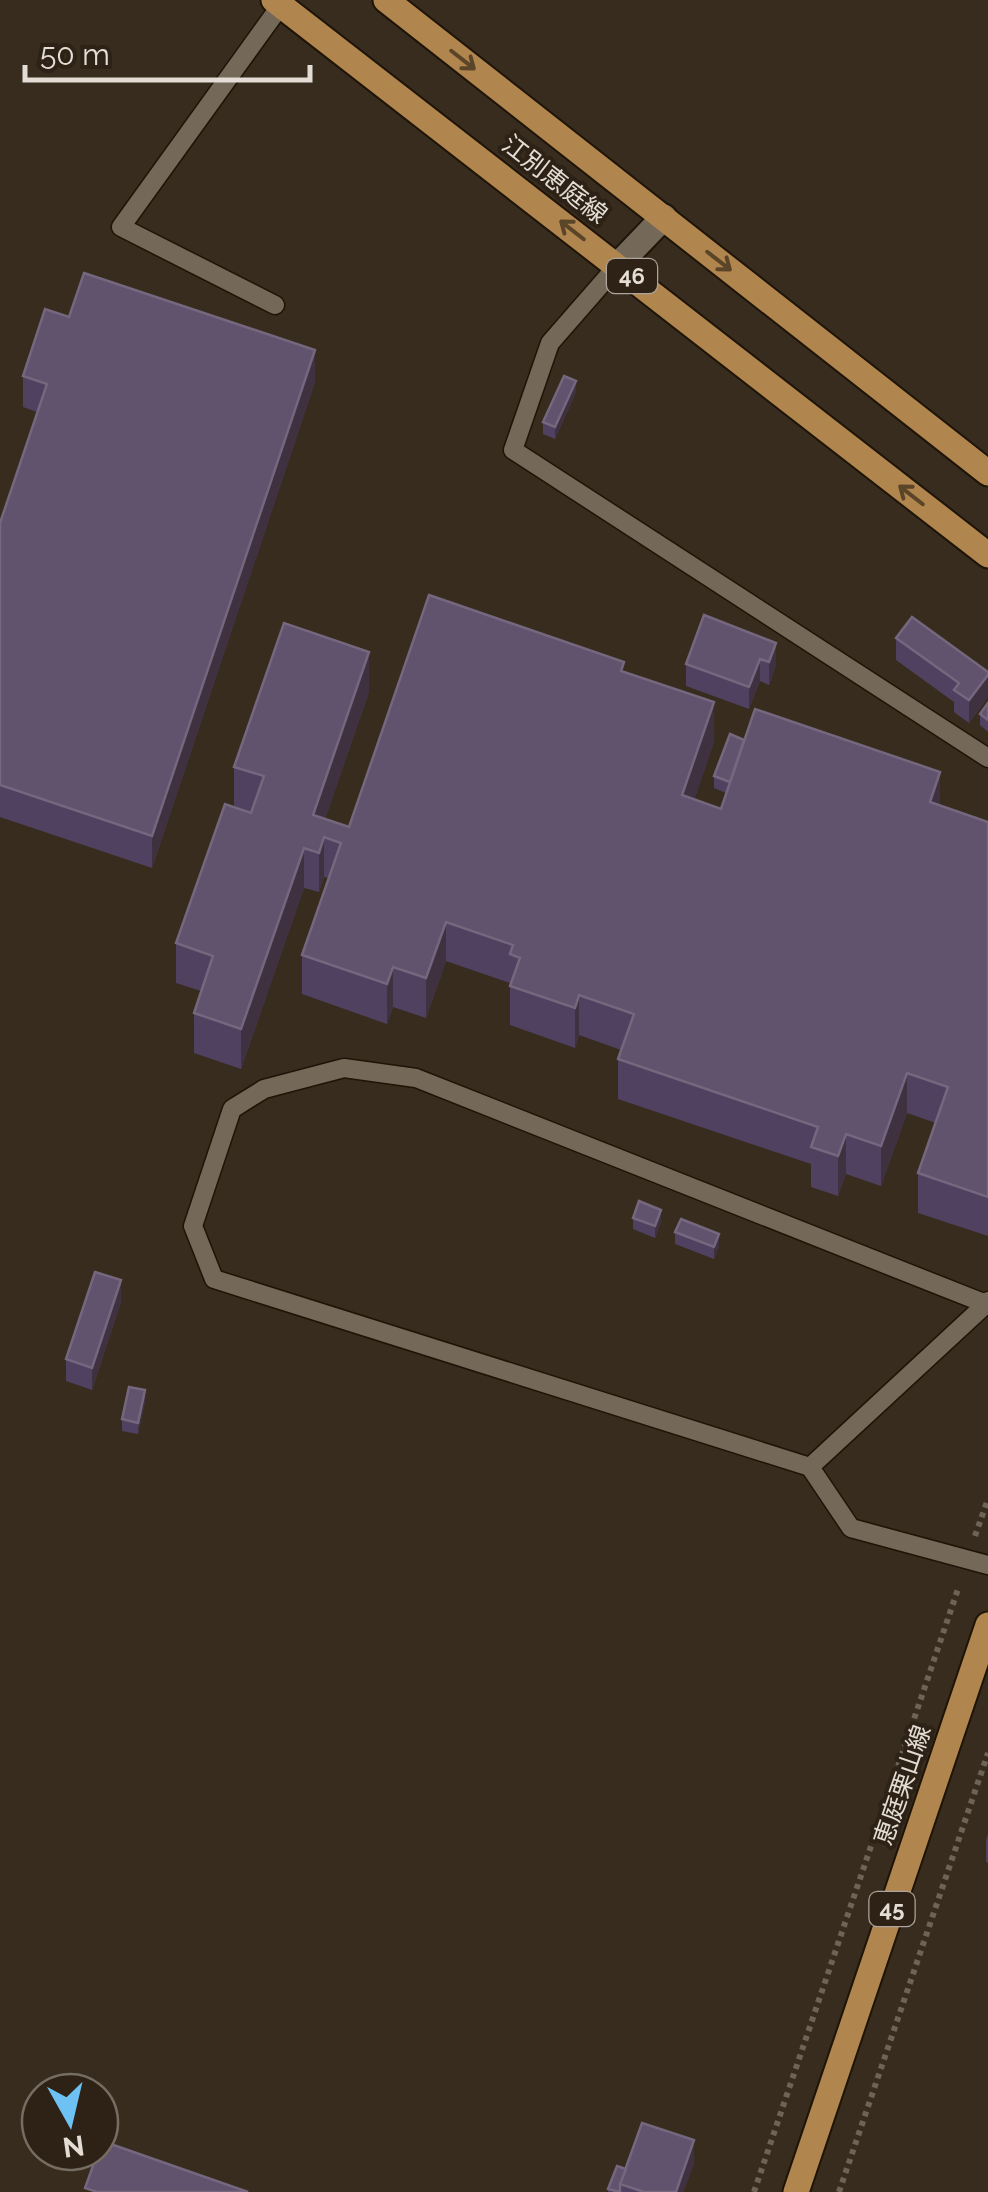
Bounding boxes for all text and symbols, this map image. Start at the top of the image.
scale bar [25,20,310,82]
text: 50 m [40,37,110,72]
one-way arrow [449,49,476,70]
street label: 江別恵庭線 [497,129,613,229]
one-way arrow [559,220,586,241]
one-way arrow [705,250,732,271]
road number: 46 [607,259,657,293]
one-way arrow [898,485,925,506]
street label: 恵庭栗山線 [867,1721,937,1849]
road number: 45 [870,1892,914,1926]
north arrow [20,2072,120,2172]
text: N [61,2128,86,2164]

